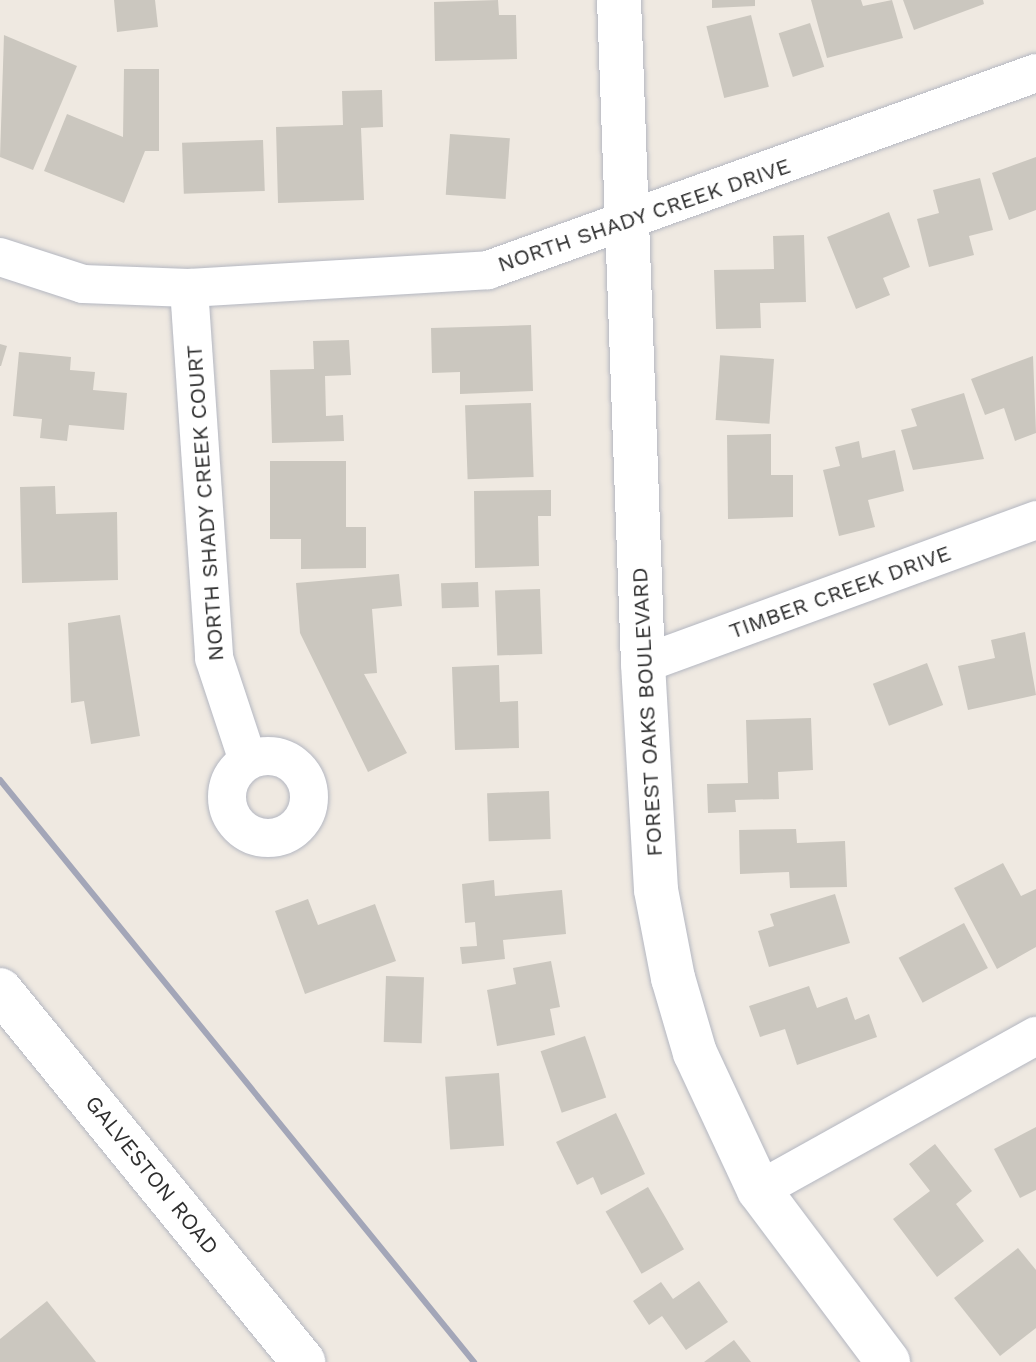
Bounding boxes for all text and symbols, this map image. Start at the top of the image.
street label: NORTH SHADY CREEK DRIVE [494,152,794,278]
street label: NORTH SHADY CREEK COURT [181,343,229,663]
street label: TIMBER CREEK DRIVE [725,540,955,644]
street label: FOREST OAKS BOULEVARD [626,566,668,858]
street label: GALVESTON ROAD [80,1090,224,1260]

